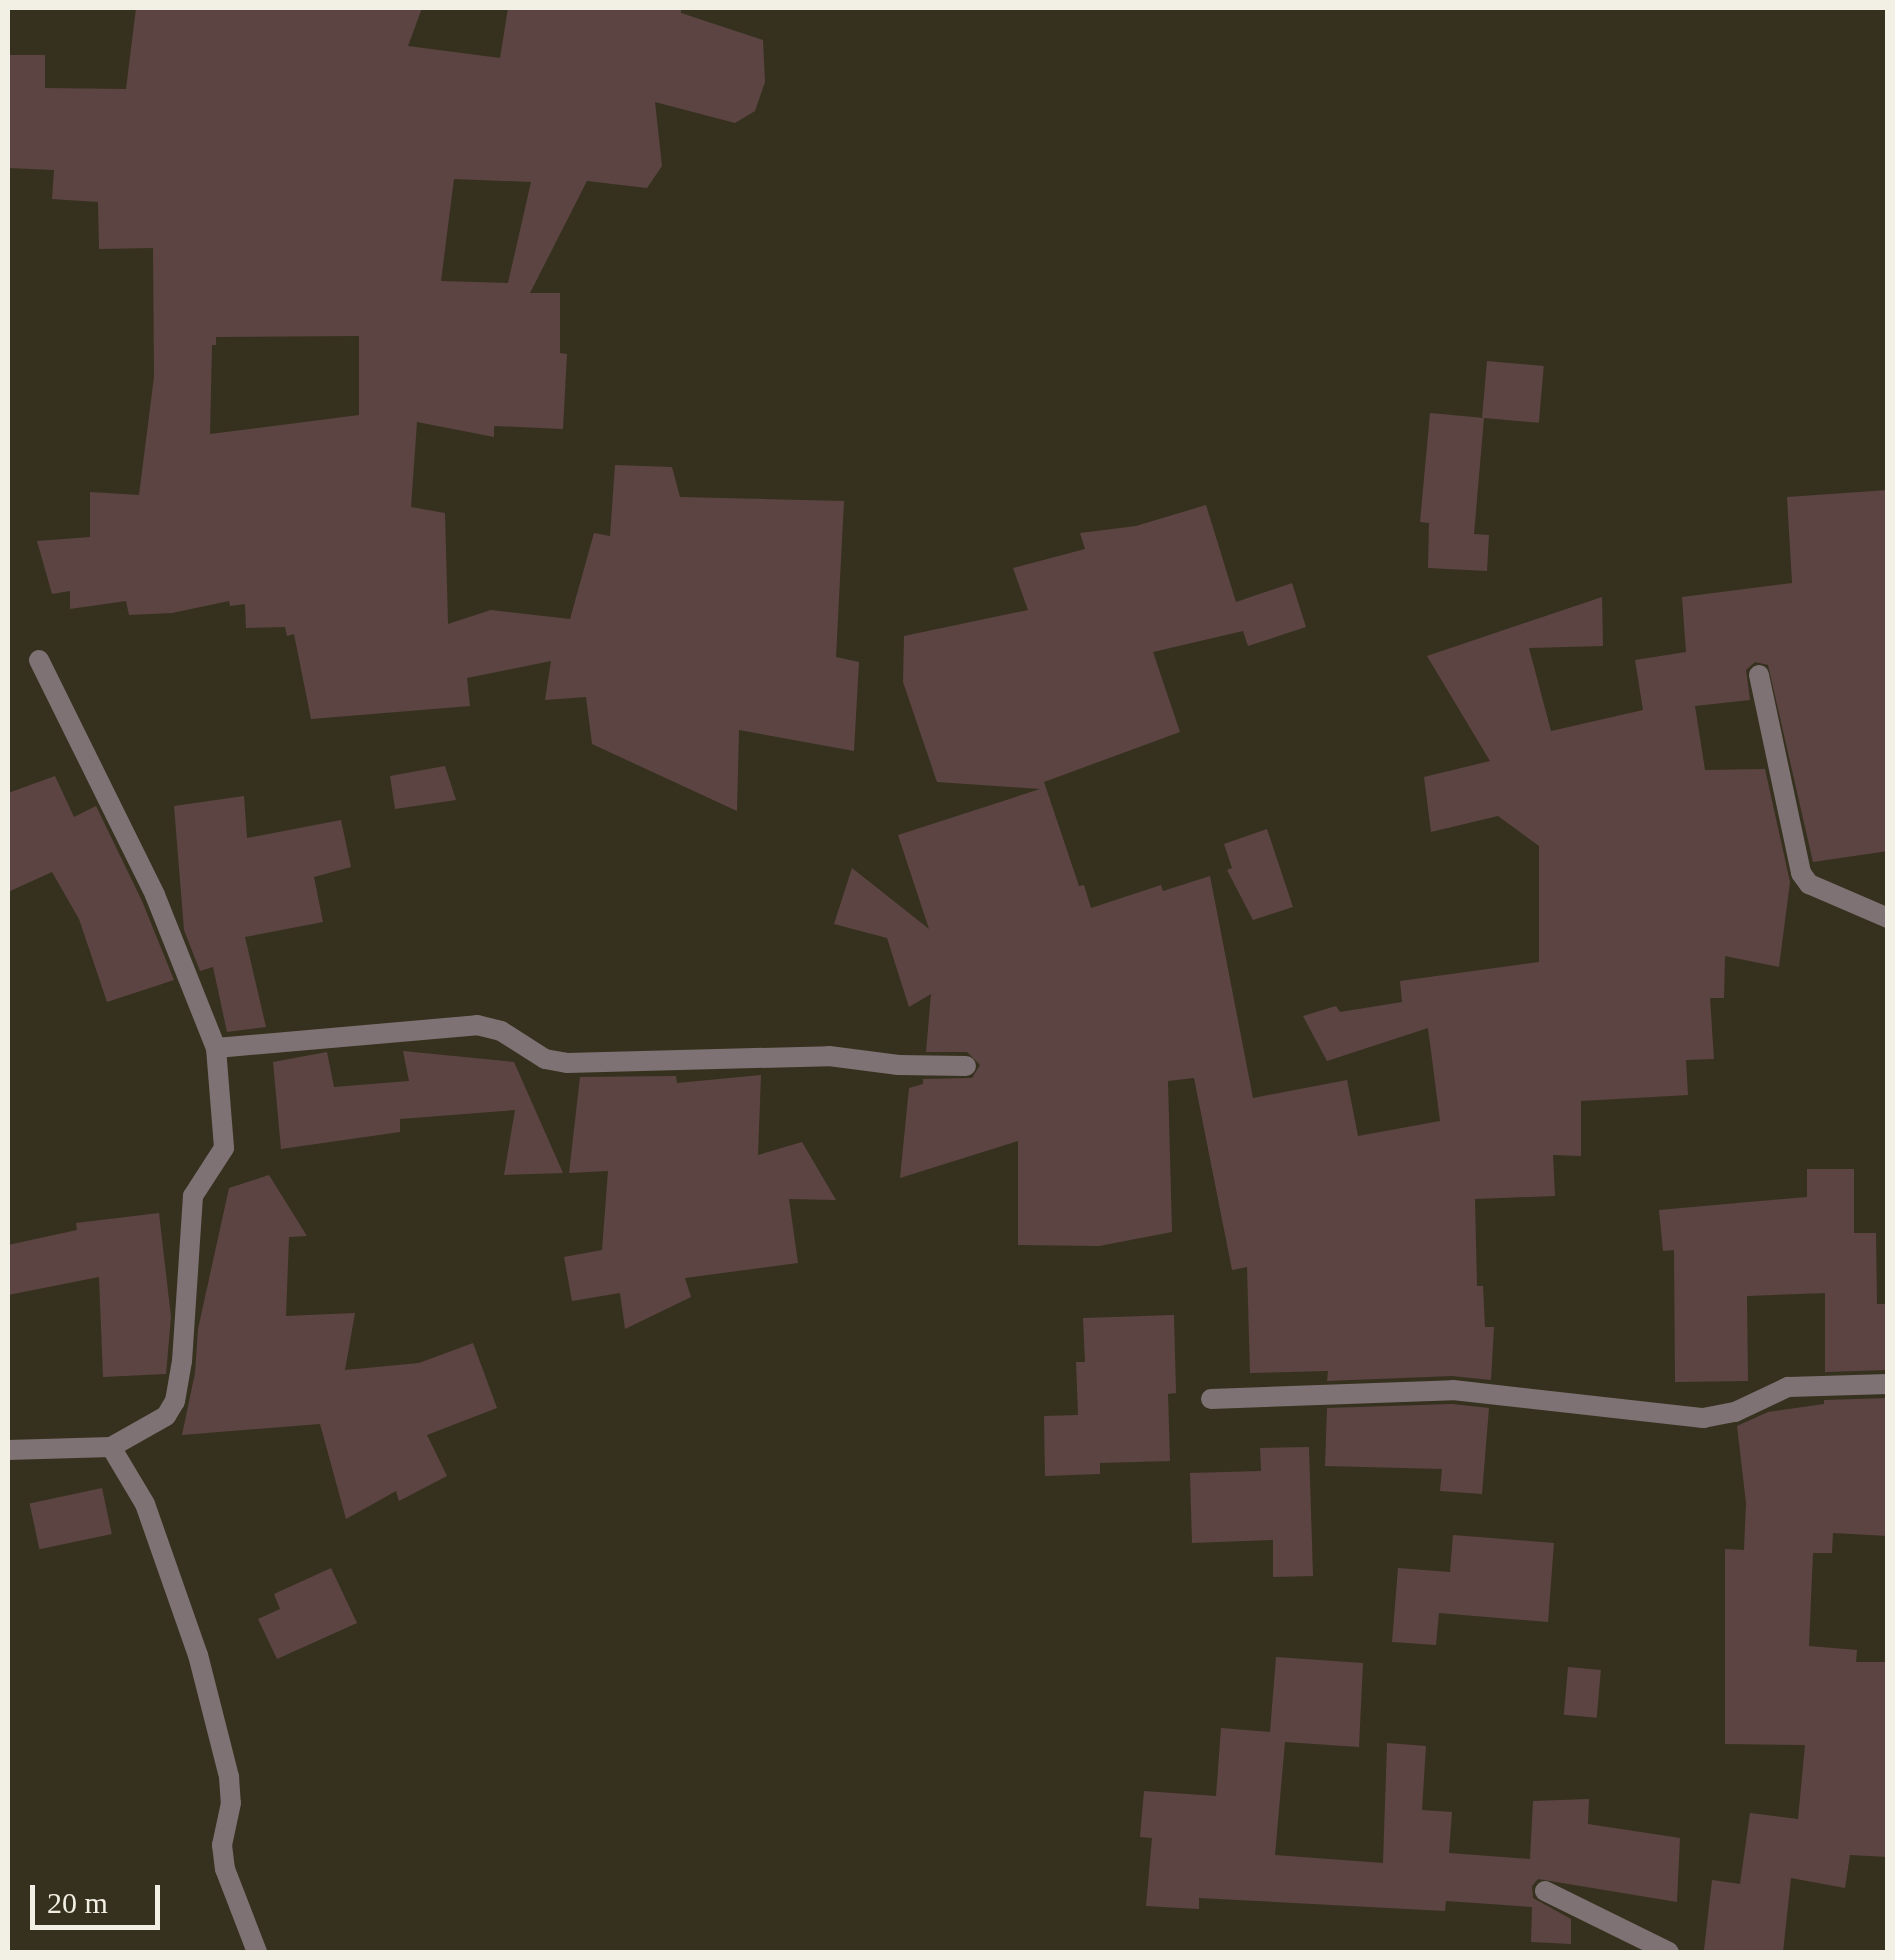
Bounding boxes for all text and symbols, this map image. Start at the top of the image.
scale bar [35,1865,165,1927]
text: 20 m [47,1886,108,1919]

